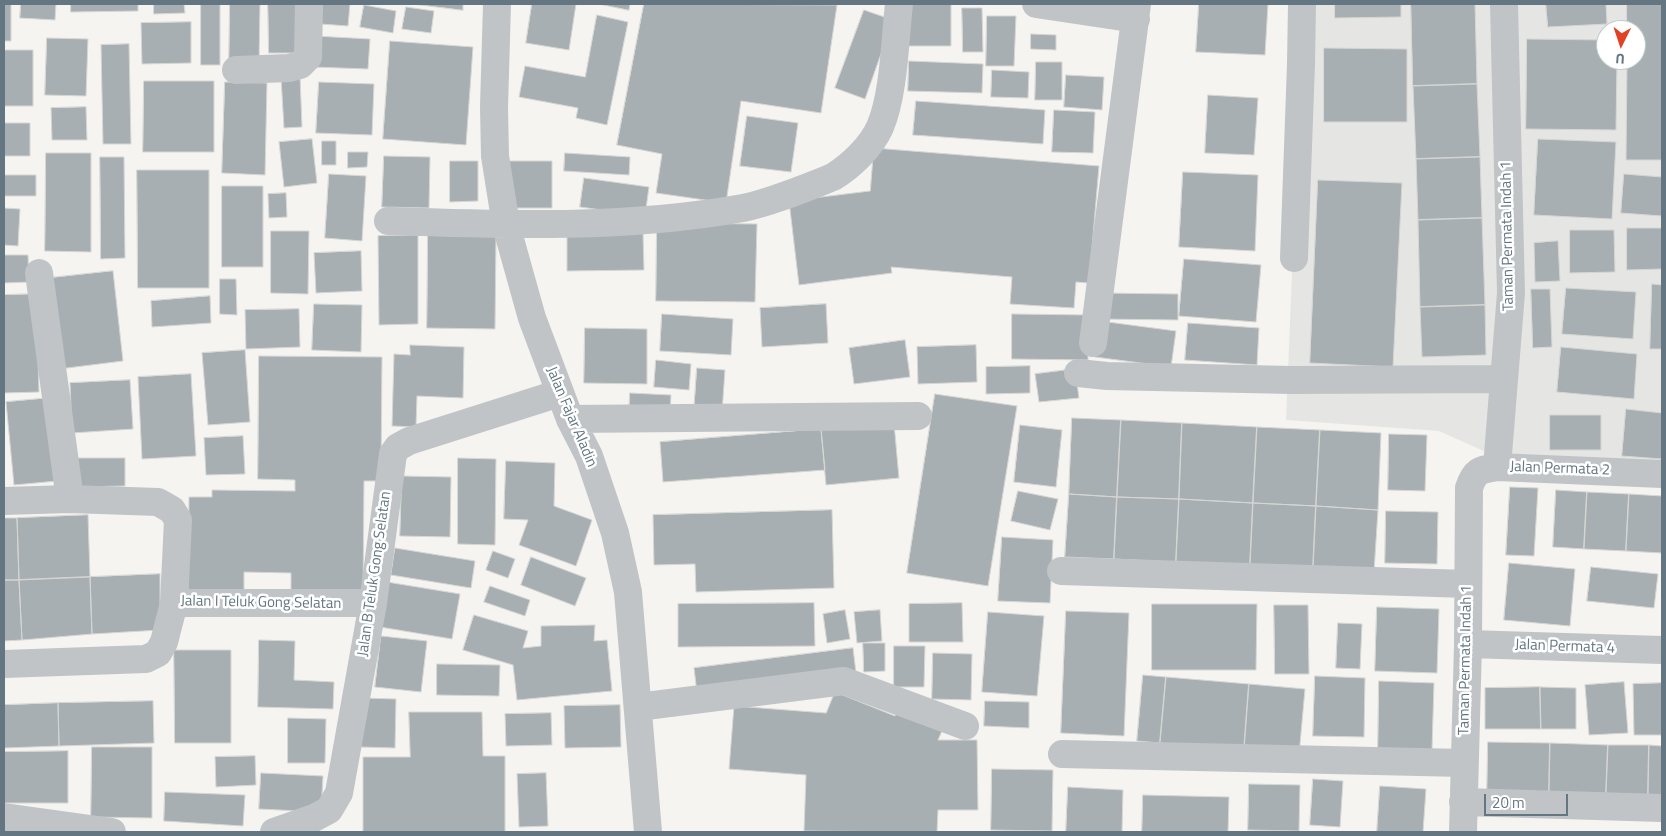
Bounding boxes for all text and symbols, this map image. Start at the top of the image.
north arrow [1596,20,1646,70]
text: U [1615,49,1625,70]
street label: Taman Permata Indah 1 [1498,161,1518,311]
street label: Jalan Fajar Aladin [542,364,600,470]
street label: Jalan Permata 2 [1510,458,1610,480]
street label: Jalan B Teluk Gong Selatan [355,490,395,658]
street label: Taman Permata Indah 1 [1456,585,1476,735]
street label: Jalan I Teluk Gong Selatan [180,593,342,613]
street label: Jalan Permata 4 [1515,636,1615,658]
scale bar [1486,784,1570,816]
text: 20 m [1492,791,1525,814]

